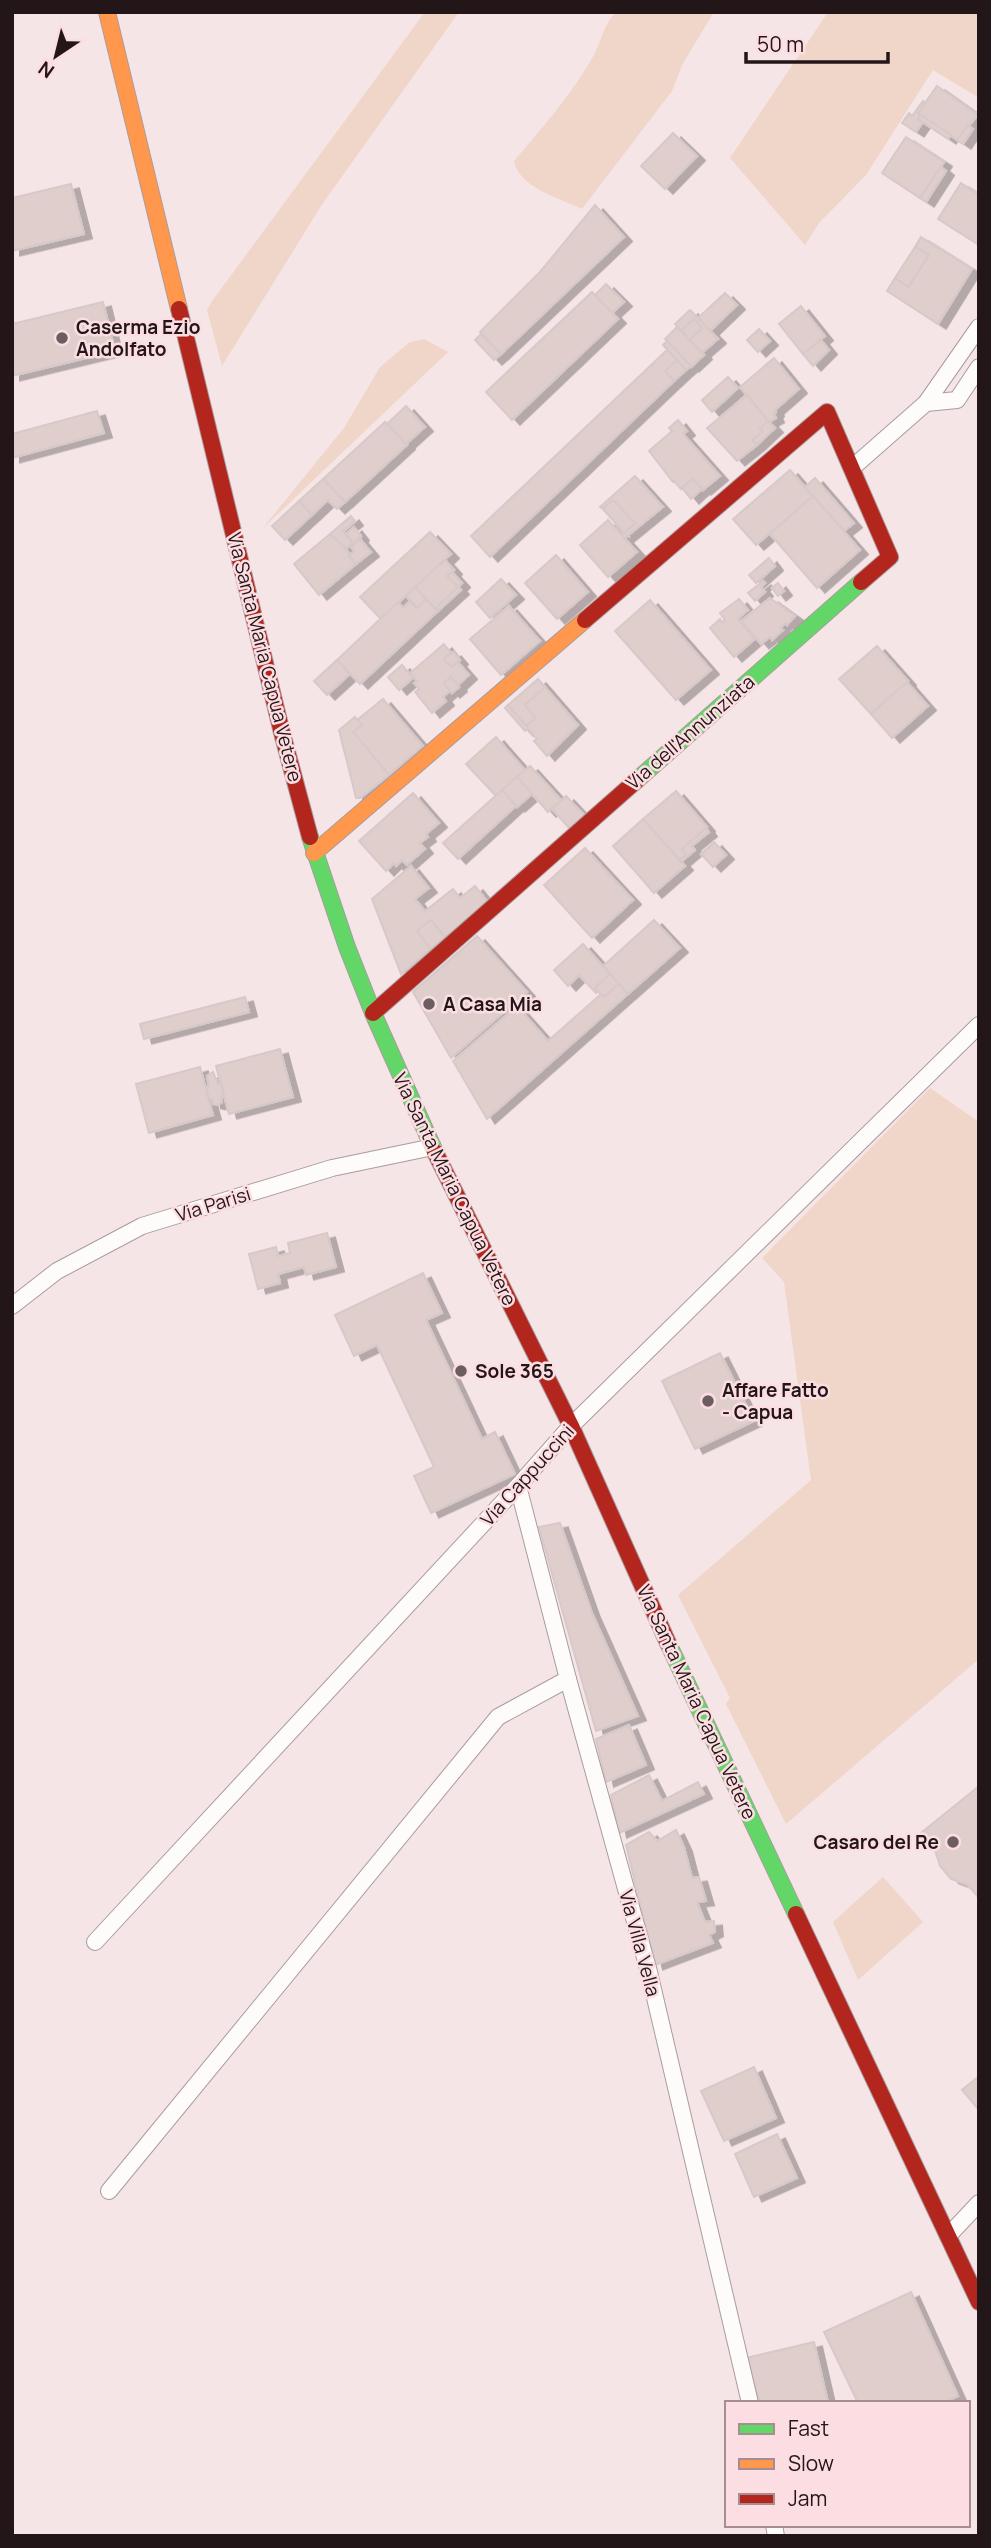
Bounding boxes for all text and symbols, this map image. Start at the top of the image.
north arrow [21,21,91,91]
scale bar [746,21,888,65]
text: 50 m [757,30,804,58]
text: N [33,55,59,84]
place label: Caserma Ezio Andolfato [76,314,200,362]
marker: Caserma Ezio Andolfato [54,330,70,346]
street label: Via Santa Maria Capua Vetere [221,530,309,784]
street label: Via dell'Annunziata [620,669,760,795]
place label: A Casa Mia [443,991,542,1017]
marker: A Casa Mia [421,996,437,1012]
street label: Via Santa Maria Capua Vetere [387,1068,523,1310]
street label: Via Parisi [172,1180,254,1228]
place label: Sole 365 [475,1358,554,1384]
marker: Sole 365 [453,1363,469,1379]
place label: Affare Fatto - Capua [722,1377,829,1425]
marker: Affare Fatto - Capua [700,1393,716,1409]
street label: Via Cappuccini [474,1419,580,1531]
street label: Via Santa Maria Capua Vetere [631,1580,763,1824]
place label: Casaro del Re [814,1829,939,1855]
marker: Casaro del Re [945,1834,961,1850]
street label: Via Villa Vella [613,1887,667,1999]
legend [725,2401,970,2527]
text: Fast [788,2414,829,2442]
text: Slow [788,2449,834,2477]
text: Jam [788,2484,827,2512]

